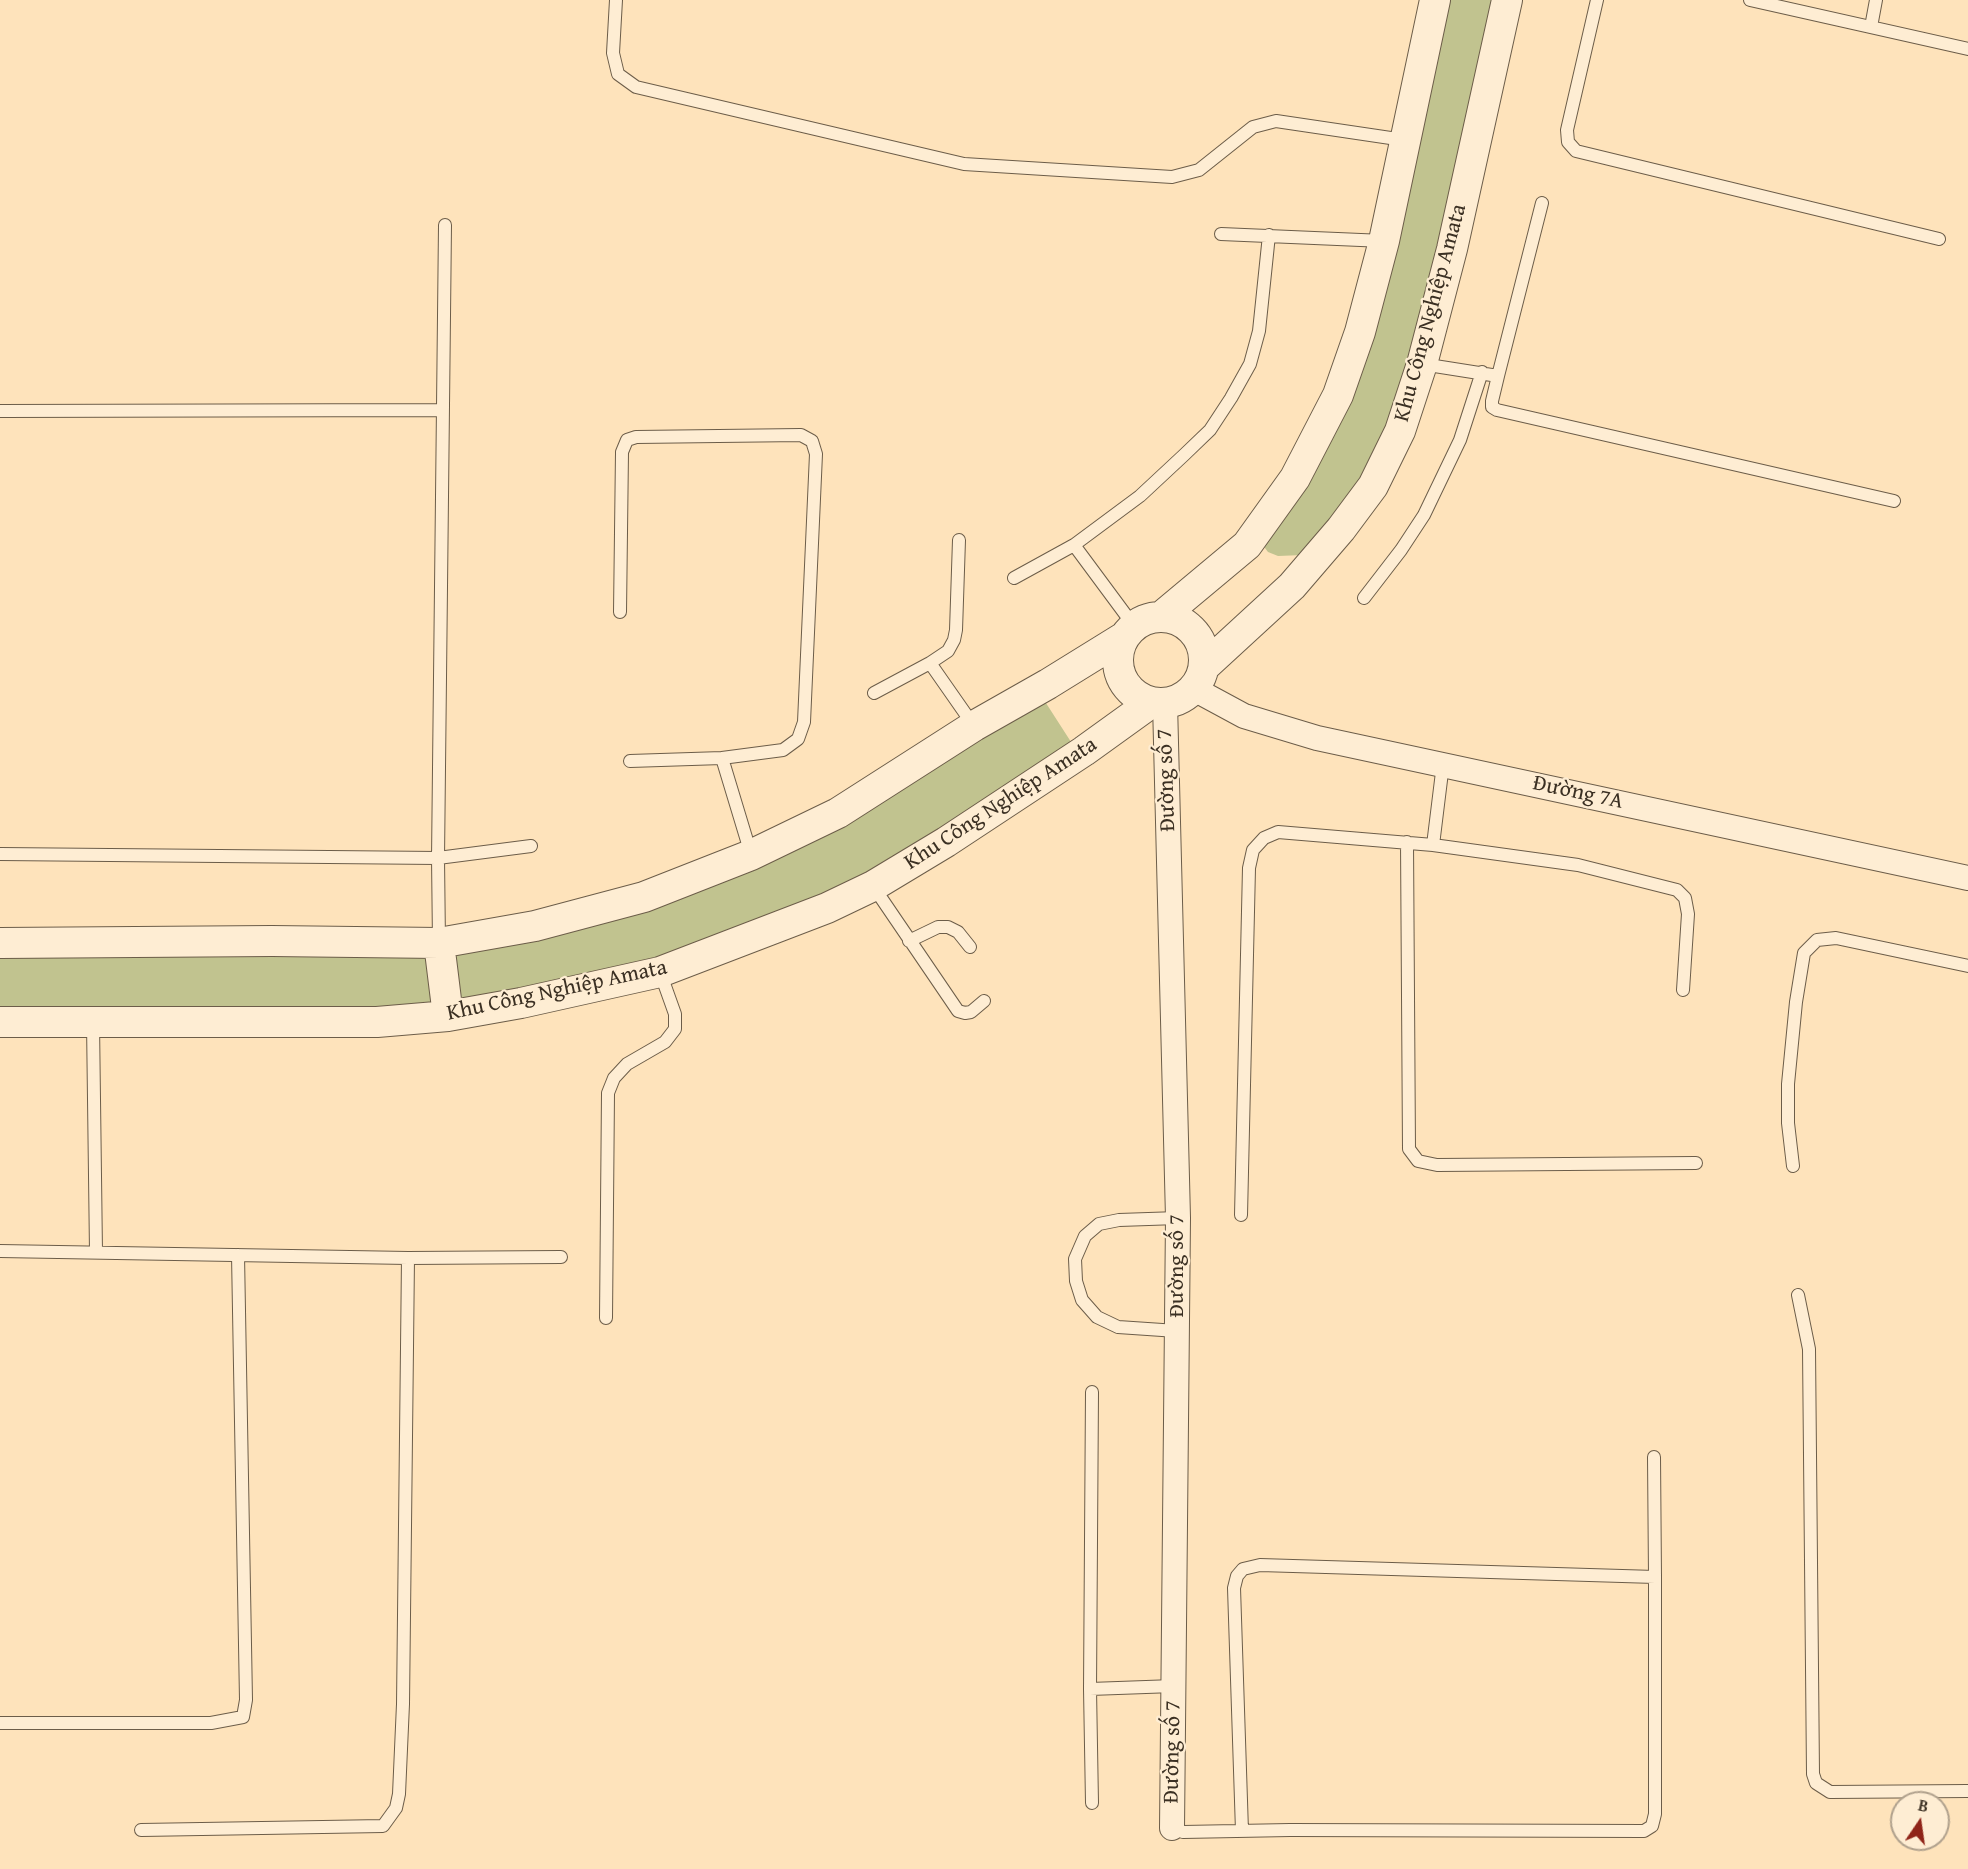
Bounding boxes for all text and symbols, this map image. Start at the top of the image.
street label: Khu Công Nghiệp Amata [1389,201,1473,425]
street label: Đường số 7 [1152,728,1182,832]
street label: Khu Công Nghiệp Amata [900,732,1102,876]
street label: Đường 7A [1530,771,1626,815]
street label: Khu Công Nghiệp Amata [445,955,669,1027]
street label: Đường số 7 [1164,1214,1190,1318]
street label: Đường số 7 [1159,1700,1187,1804]
north arrow [1890,1791,1950,1851]
text: B [1916,1793,1931,1818]

